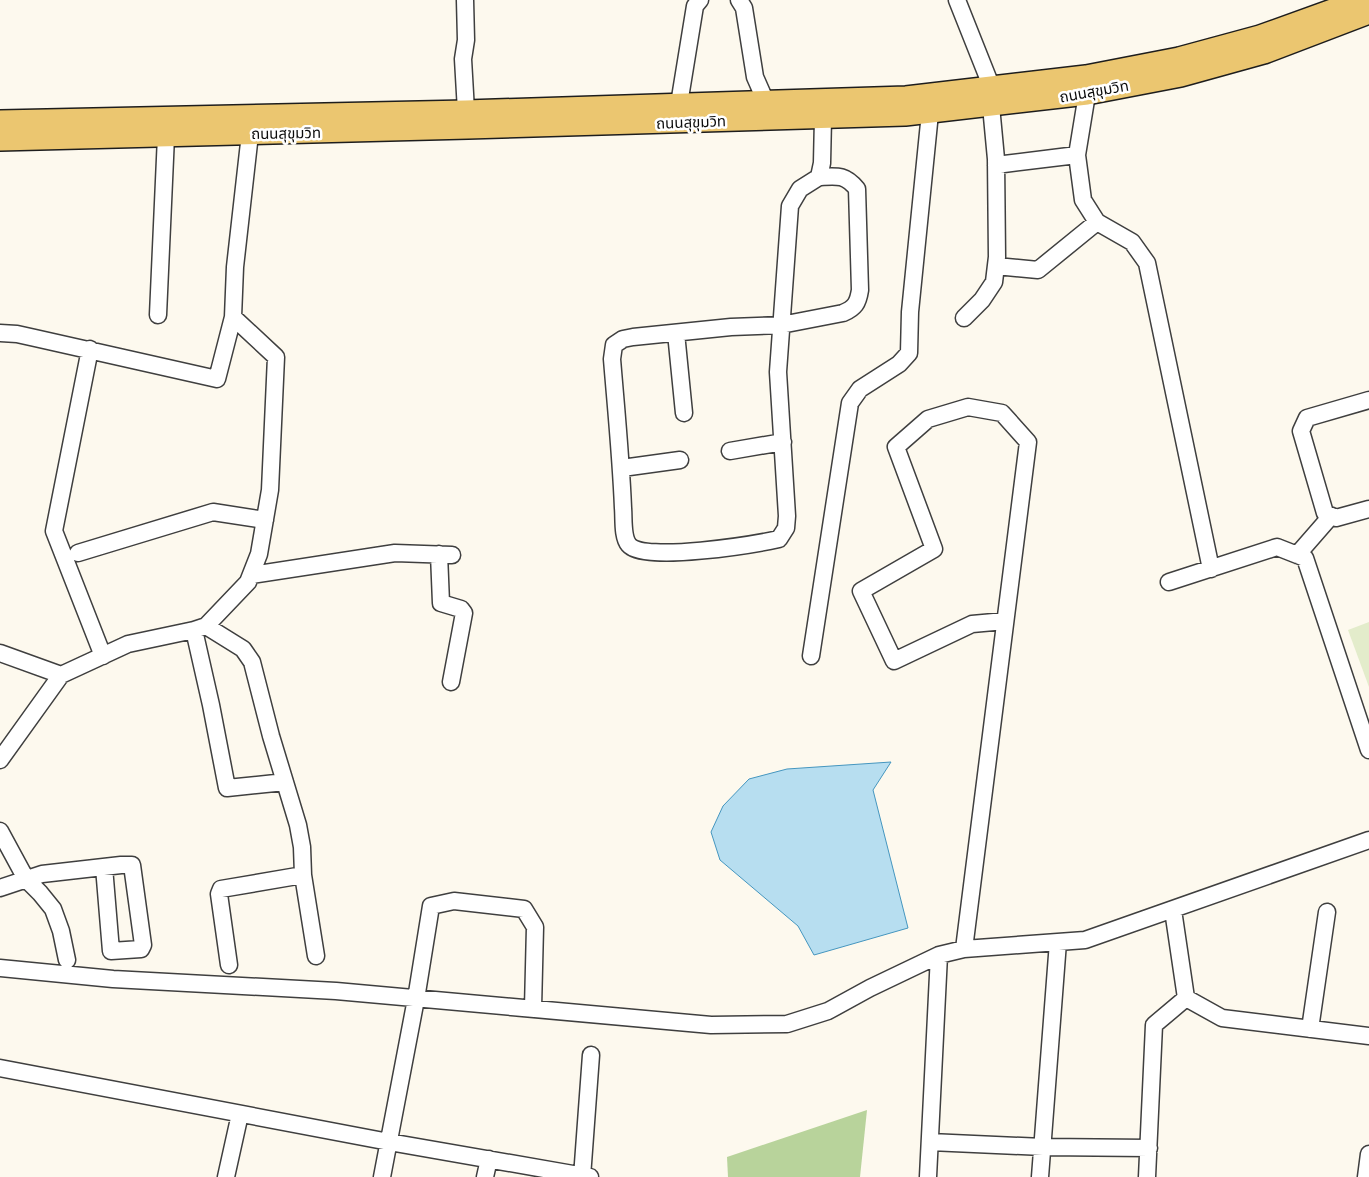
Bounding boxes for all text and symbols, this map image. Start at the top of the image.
street label: ถนนสุขุมวิท [1058,76,1130,106]
street label: ถนนสุขุมวิท [656,111,726,133]
street label: ถนนสุขุมวิท [251,123,321,143]

